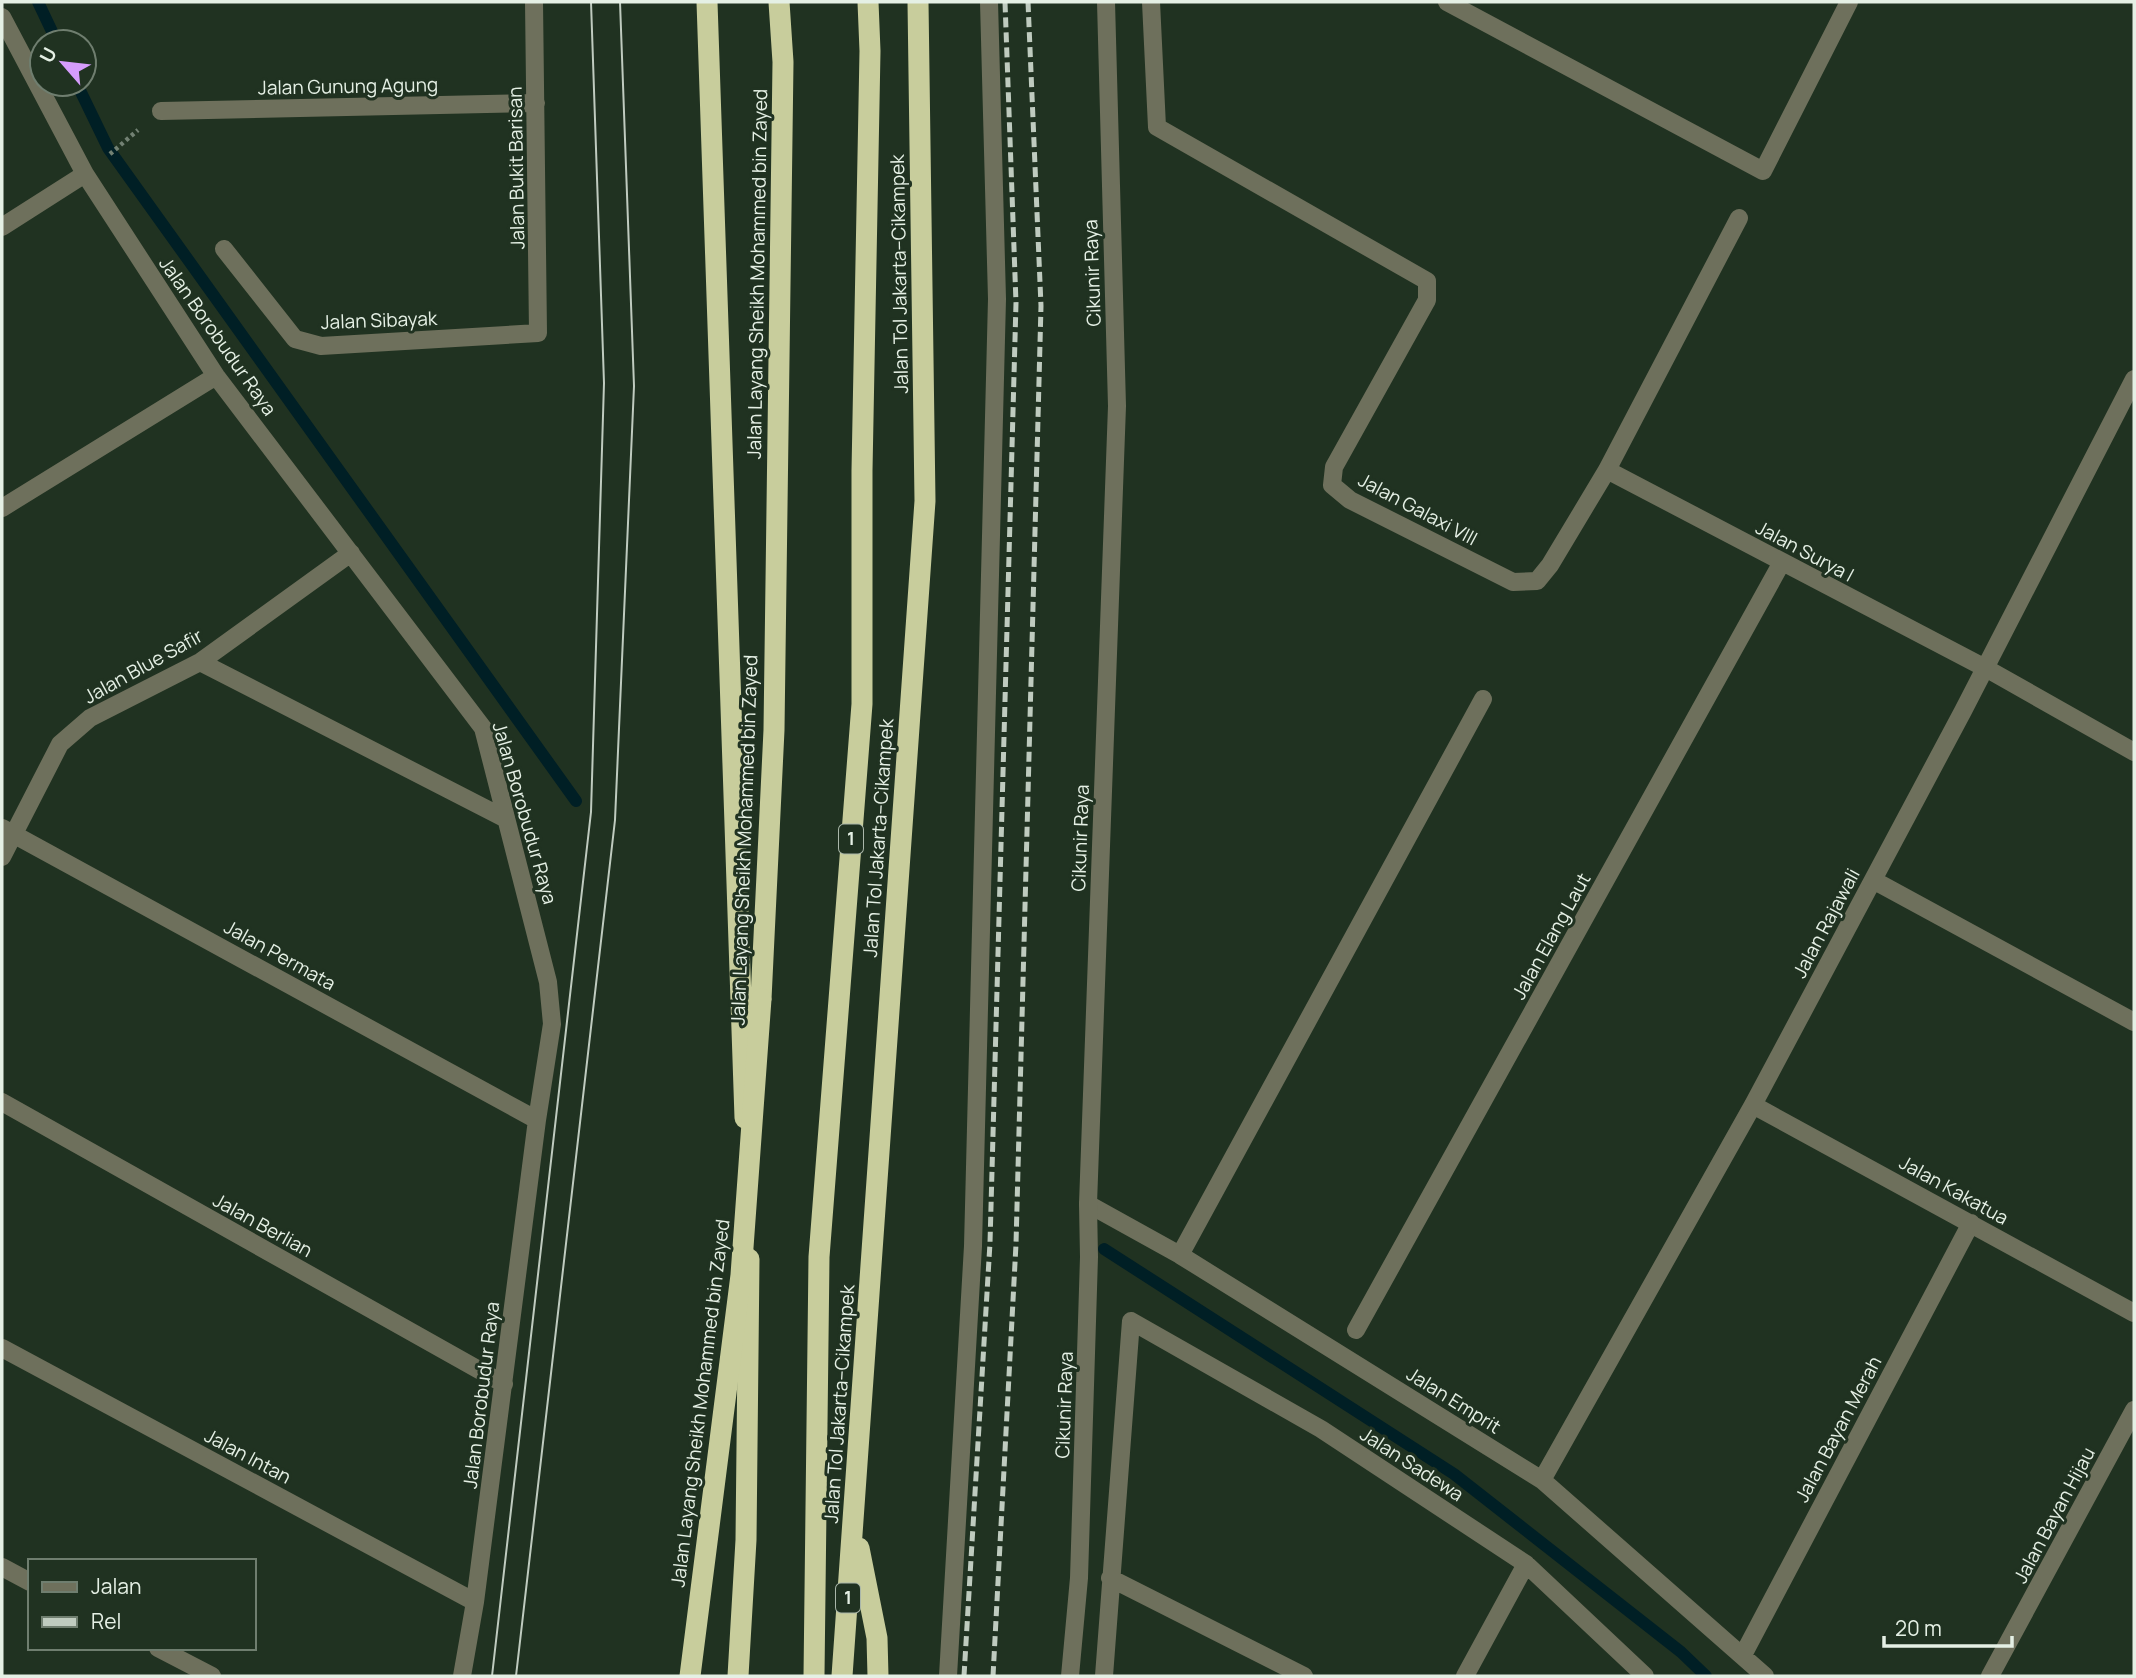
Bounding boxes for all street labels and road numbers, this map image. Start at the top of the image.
street label: Jalan Gunung Agung [258,71,438,101]
street label: Jalan Bukit Barisan [502,86,530,250]
street label: Jalan Layang Sheikh Mohammed bin Zayed [741,89,773,459]
street label: Jalan Tol Jakarta–Cikampek [884,154,914,394]
street label: Cikunir Raya [1077,219,1107,327]
street label: Jalan Borobudur Raya [153,251,283,421]
street label: Jalan Sibayak [320,305,438,335]
street label: Jalan Galaxi VIII [1354,467,1482,551]
street label: Jalan Surya I [1751,514,1859,588]
street label: Jalan Blue Safir [79,622,207,709]
street label: Jalan Layang Sheikh Mohammed bin Zayed [725,654,763,1026]
street label: Jalan Tol Jakarta–Cikampek [857,717,899,958]
street label: Jalan Borobudur Raya [487,719,563,907]
street label: Cikunir Raya [1065,784,1095,892]
road number: 1 [839,824,863,854]
street label: Jalan Rajawali [1786,864,1866,982]
street label: Jalan Elang Laut [1506,868,1596,1004]
street label: Jalan Permata [220,914,340,996]
street label: Jalan Kakatua [1895,1149,2013,1231]
street label: Jalan Berlian [209,1187,317,1263]
street label: Jalan Layang Sheikh Mohammed bin Zayed [665,1218,735,1588]
street label: Jalan Tol Jakarta–Cikampek [818,1283,860,1524]
street label: Jalan Borobudur Raya [457,1300,505,1490]
street label: Cikunir Raya [1049,1351,1079,1459]
street label: Jalan Bayan Merah [1789,1351,1887,1507]
street label: Jalan Emprit [1402,1361,1506,1439]
street label: Jalan Sadewa [1355,1421,1469,1507]
street label: Jalan Intan [200,1422,296,1490]
street label: Jalan Bayan Hijau [2007,1442,2101,1588]
road number: 1 [836,1583,860,1612]

